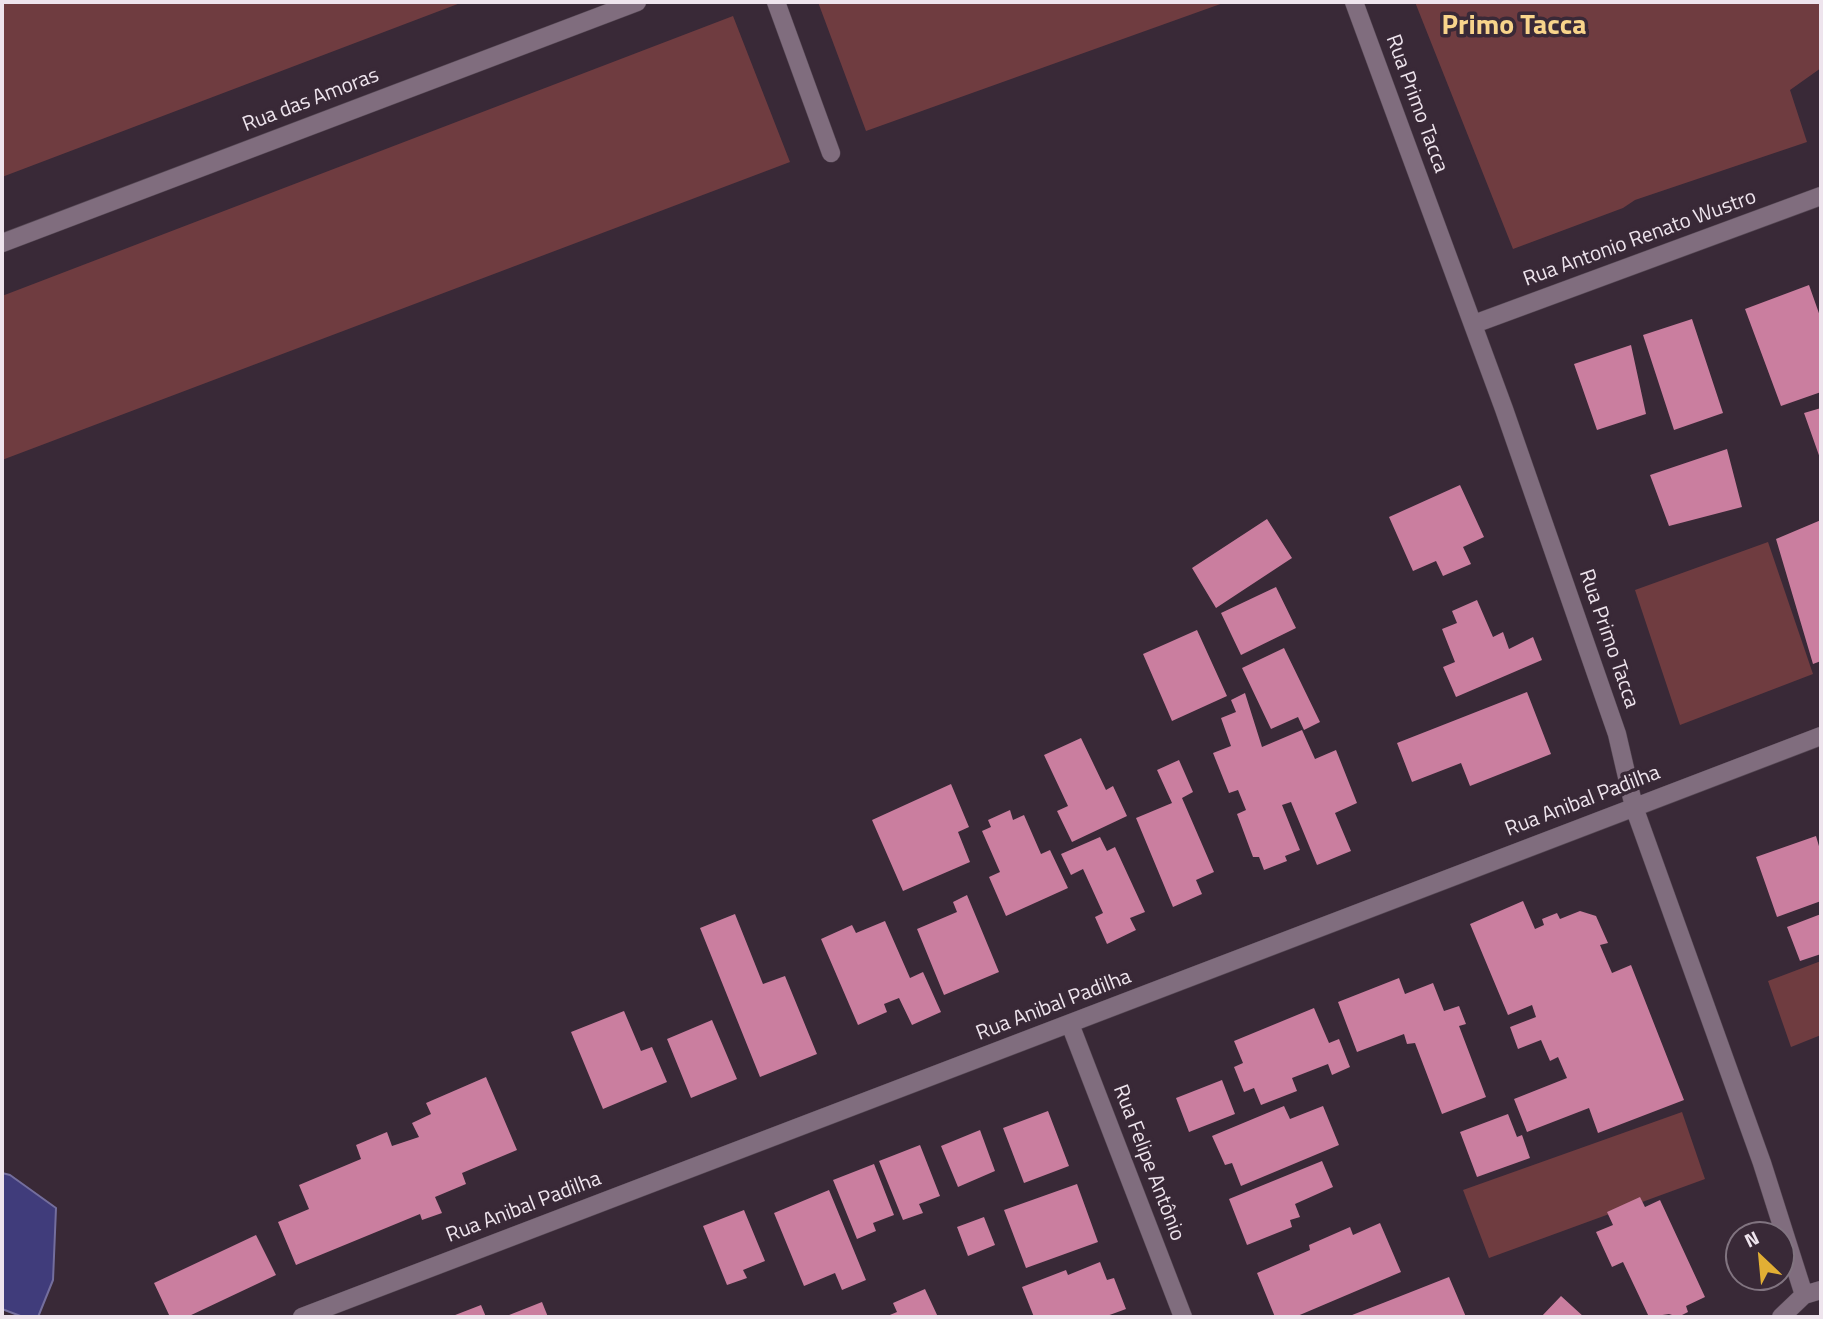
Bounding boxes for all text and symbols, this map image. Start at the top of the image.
district label: Primo Tacca [1442,10,1586,44]
street label: Rua Primo Tacca [1379,31,1453,177]
street label: Rua das Amoras [239,63,383,139]
street label: Rua Antonio Renato Wustro [1520,185,1760,293]
street label: Rua Primo Tacca [1572,566,1644,712]
street label: Rua Anibal Padilha [1502,761,1664,843]
street label: Rua Anibal Padilha [973,965,1135,1047]
street label: Rua Felipe Antônio [1107,1081,1189,1245]
street label: Rua Anibal Padilha [443,1167,605,1249]
north arrow [1725,1221,1795,1291]
text: N [1739,1223,1764,1254]

